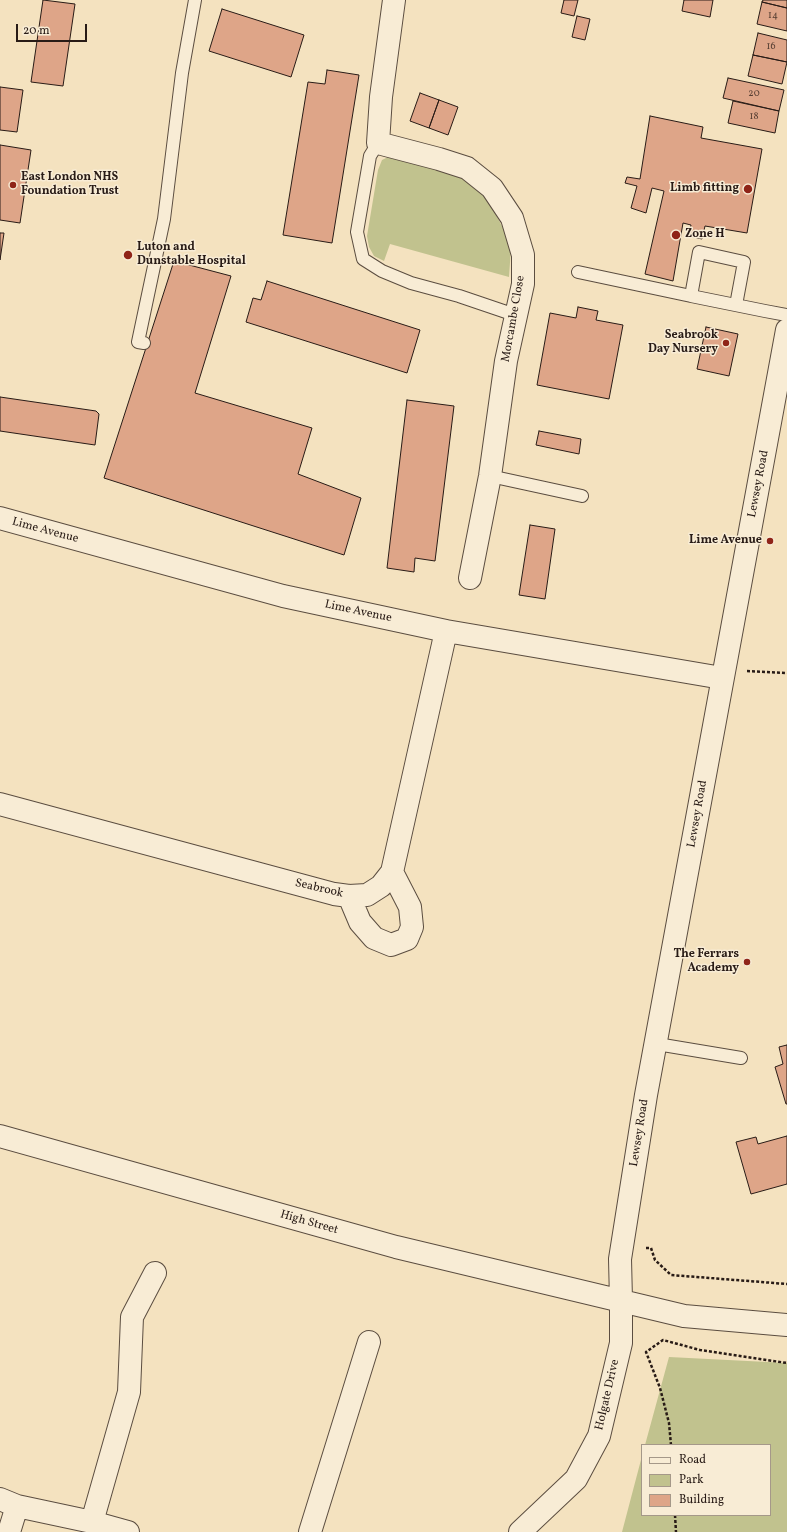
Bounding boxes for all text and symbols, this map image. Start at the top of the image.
house number: 14 [768,10,778,22]
scale bar [18,16,89,42]
text: 20 m [23,23,50,39]
house number: 16 [767,41,775,53]
house number: 20 [748,88,760,100]
house number: 18 [750,111,758,123]
place label: East London NHS Foundation Trust [21,171,119,199]
marker: East London NHS Foundation Trust [8,180,18,190]
place label: Limb fitting [670,182,739,196]
marker: Limb fitting [742,183,754,195]
place label: Zone H [685,228,725,242]
marker: Zone H [670,229,682,241]
place label: Luton and Dunstable Hospital [137,241,246,269]
marker: Luton and Dunstable Hospital [122,249,134,261]
street label: Morcambe Close [499,275,529,363]
place label: Seabrook Day Nursery [648,329,718,357]
marker: Seabrook Day Nursery [721,338,731,348]
street label: Lewsey Road [745,449,773,519]
street label: Lime Avenue [10,515,80,547]
place label: Lime Avenue [689,534,762,548]
marker: Lime Avenue [765,536,775,546]
street label: Lime Avenue [323,598,393,626]
street label: Lewsey Road [685,779,711,849]
street label: Seabrook [293,876,345,902]
place label: The Ferrars Academy [673,948,739,976]
marker: The Ferrars Academy [742,957,752,967]
street label: Lewsey Road [628,1098,652,1168]
street label: High Street [278,1208,340,1238]
street label: Holgate Drive [593,1358,623,1432]
legend [641,1444,771,1516]
text: Road [679,1452,706,1468]
text: Park [679,1472,704,1488]
text: Building [679,1492,724,1508]

